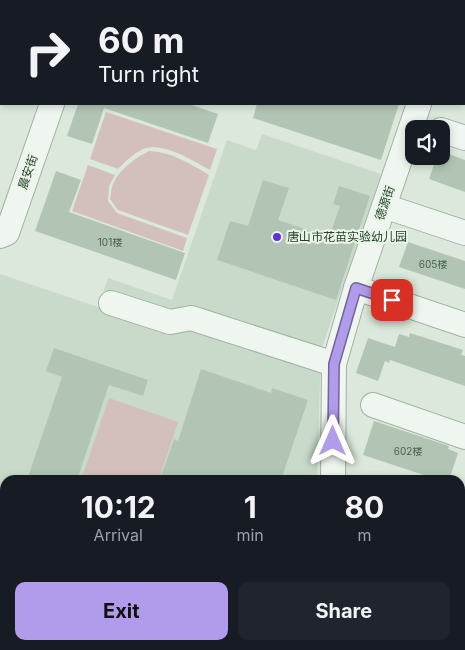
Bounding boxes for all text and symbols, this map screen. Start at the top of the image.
text: 60 m [98,19,185,61]
icon: right [15,20,80,85]
text: Turn right [98,61,199,87]
map controls [405,120,450,165]
button: sound [405,120,450,165]
street label: 晨安街 [15,152,40,191]
street label: 德源街 [372,183,397,222]
place label: 唐山市花苗实验幼儿园 [287,229,407,244]
marker: 唐山市花苗实验幼儿园 [271,231,283,243]
house number: 101楼 [98,236,122,248]
house number: 605楼 [419,258,447,270]
pin [371,279,413,321]
icon: arrive [378,286,406,314]
position arrow [306,414,358,466]
house number: 602楼 [394,445,422,457]
text: 10:12 [81,489,156,525]
text: 1 [244,489,257,525]
text: 80 [345,489,384,525]
text: Arrival [94,525,143,545]
text: min [236,525,264,545]
text: m [357,525,371,545]
button: Exit [15,582,228,640]
button: Share [238,582,450,640]

